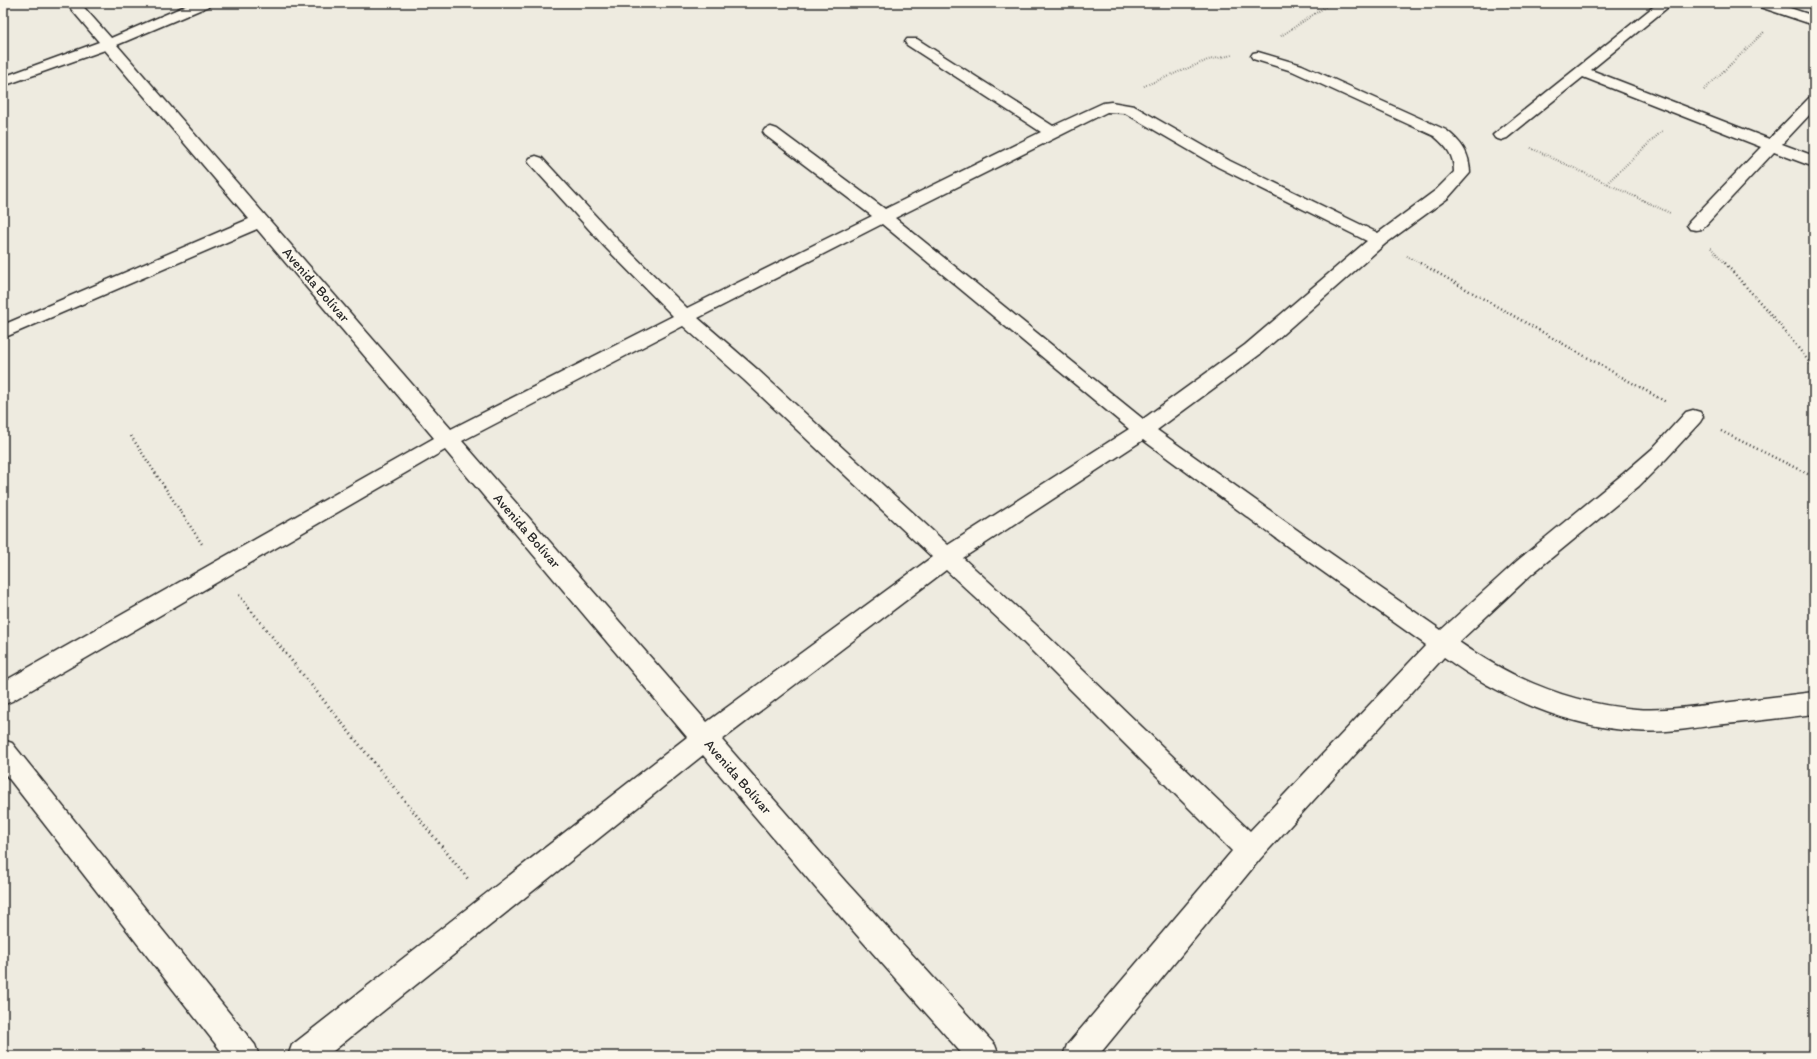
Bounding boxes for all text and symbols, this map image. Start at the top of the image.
street label: Avenida Bolívar [279,244,353,326]
street label: Avenida Bolívar [490,490,564,572]
street label: Avenida Bolívar [701,736,775,818]

